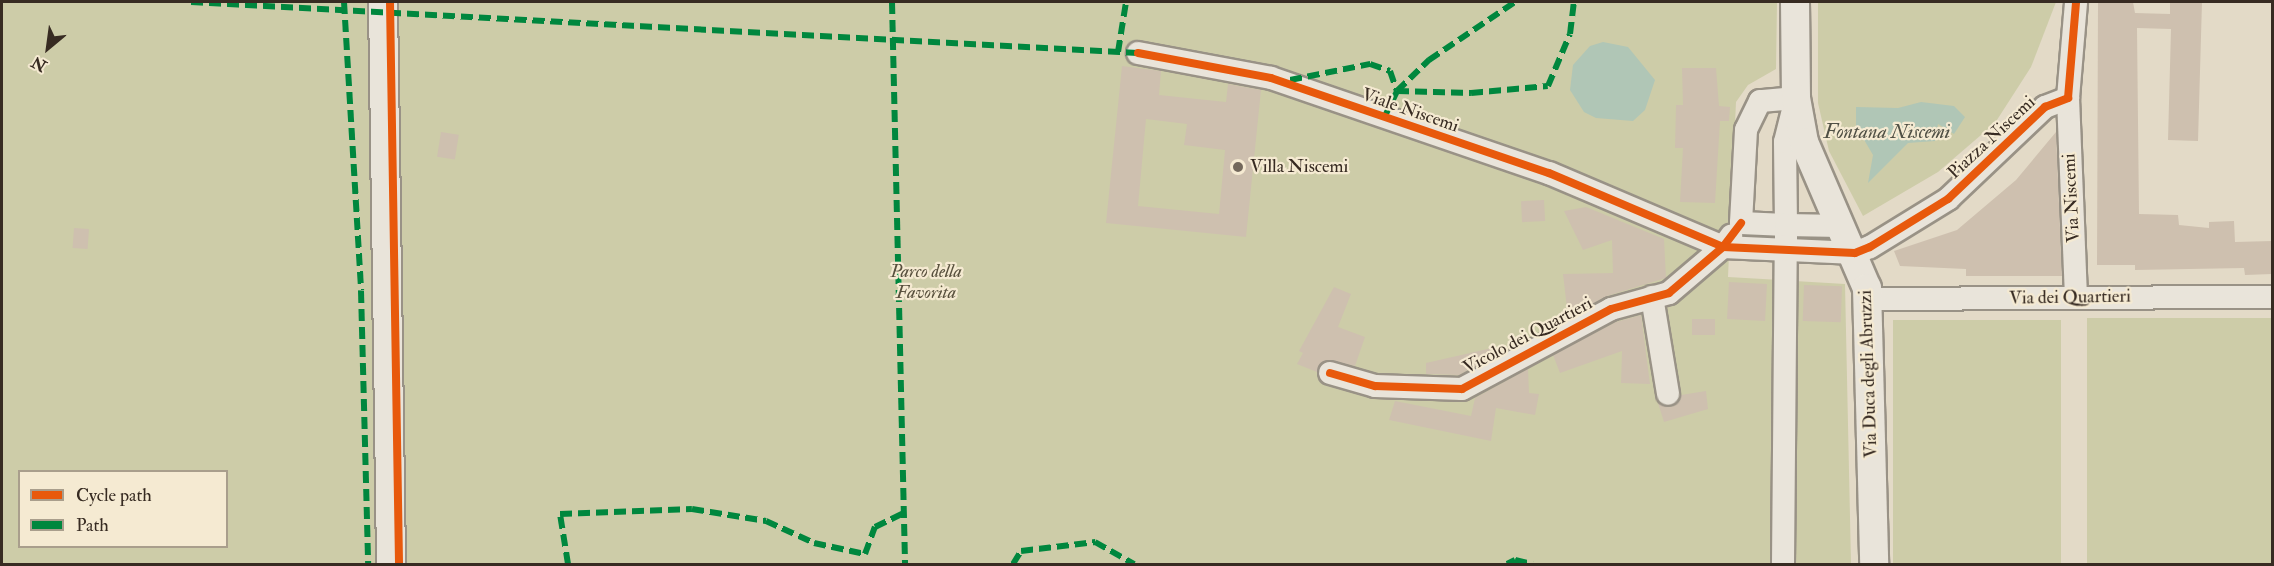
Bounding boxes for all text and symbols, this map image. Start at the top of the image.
north arrow [18,18,78,78]
text: N [28,52,50,76]
street label: Viale Niscemi [1359,84,1461,138]
street label: Piazza Niscemi [1944,92,2040,184]
water label: Fontana Niscemi [1824,119,1950,143]
street label: Via Niscemi [2059,153,2085,243]
place label: Villa Niscemi [1250,156,1348,178]
marker: Villa Niscemi [1231,160,1245,174]
park label: Parco della Favorita [890,262,962,304]
street label: Via dei Quartieri [2009,286,2131,310]
street label: Via Duca degli Abruzzi [1855,290,1883,458]
street label: Vicolo dei Quartieri [1460,293,1596,379]
legend [18,470,228,548]
text: Cycle path [76,484,152,507]
text: Path [76,514,109,537]

